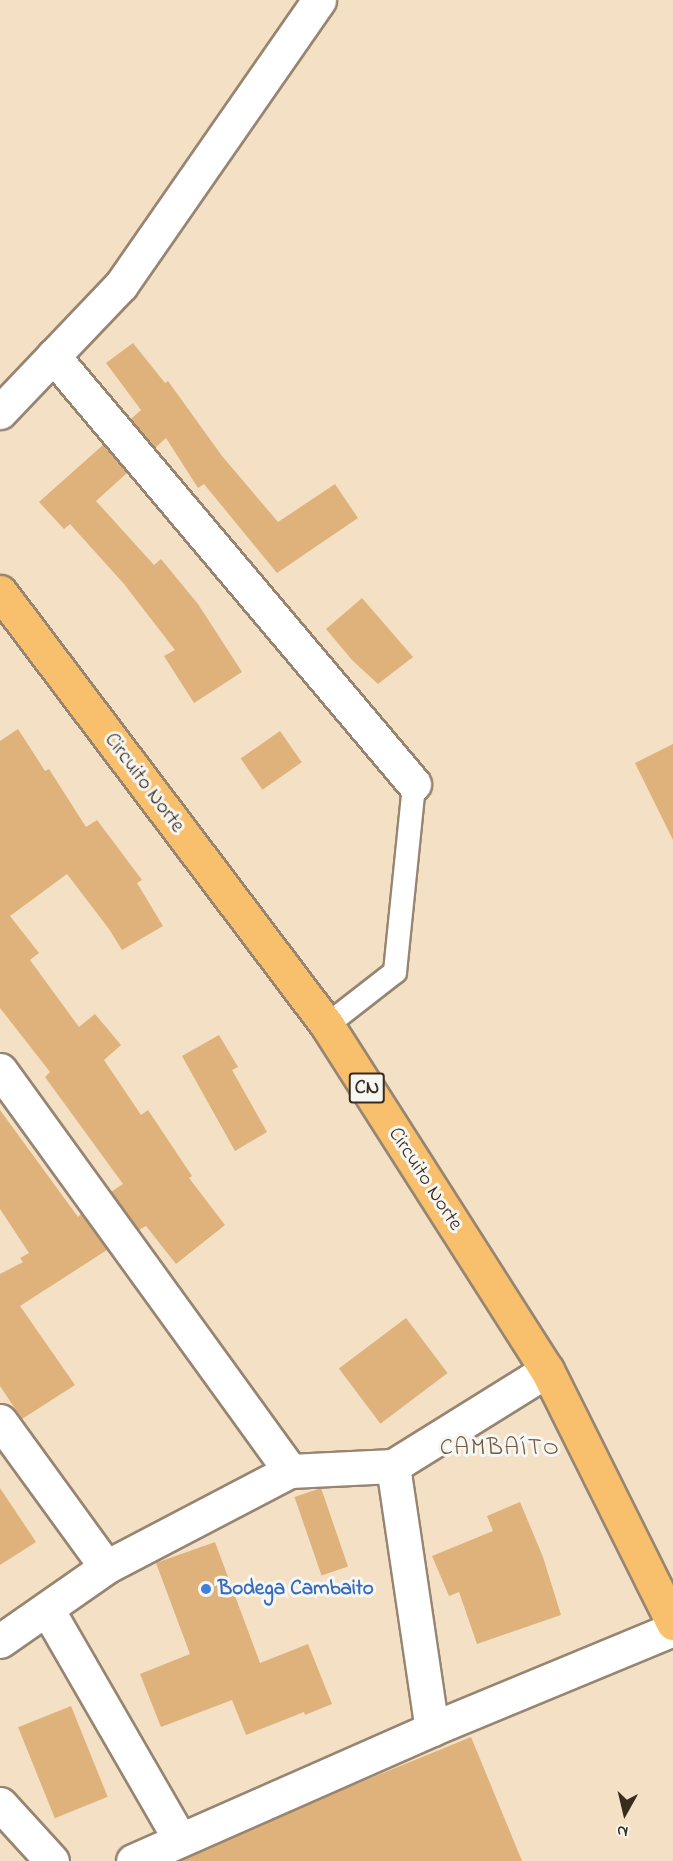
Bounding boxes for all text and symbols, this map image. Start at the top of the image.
street label: Circuito Norte [98,728,190,838]
road number: CN [348,1071,386,1105]
street label: Circuito Norte [382,1123,468,1235]
district label: CAMBAÍTO [440,1435,560,1463]
place label: Bodega Cambaito [218,1576,374,1602]
marker: Bodega Cambaito [199,1582,213,1596]
north arrow [595,1783,655,1843]
text: N [615,1818,630,1843]

